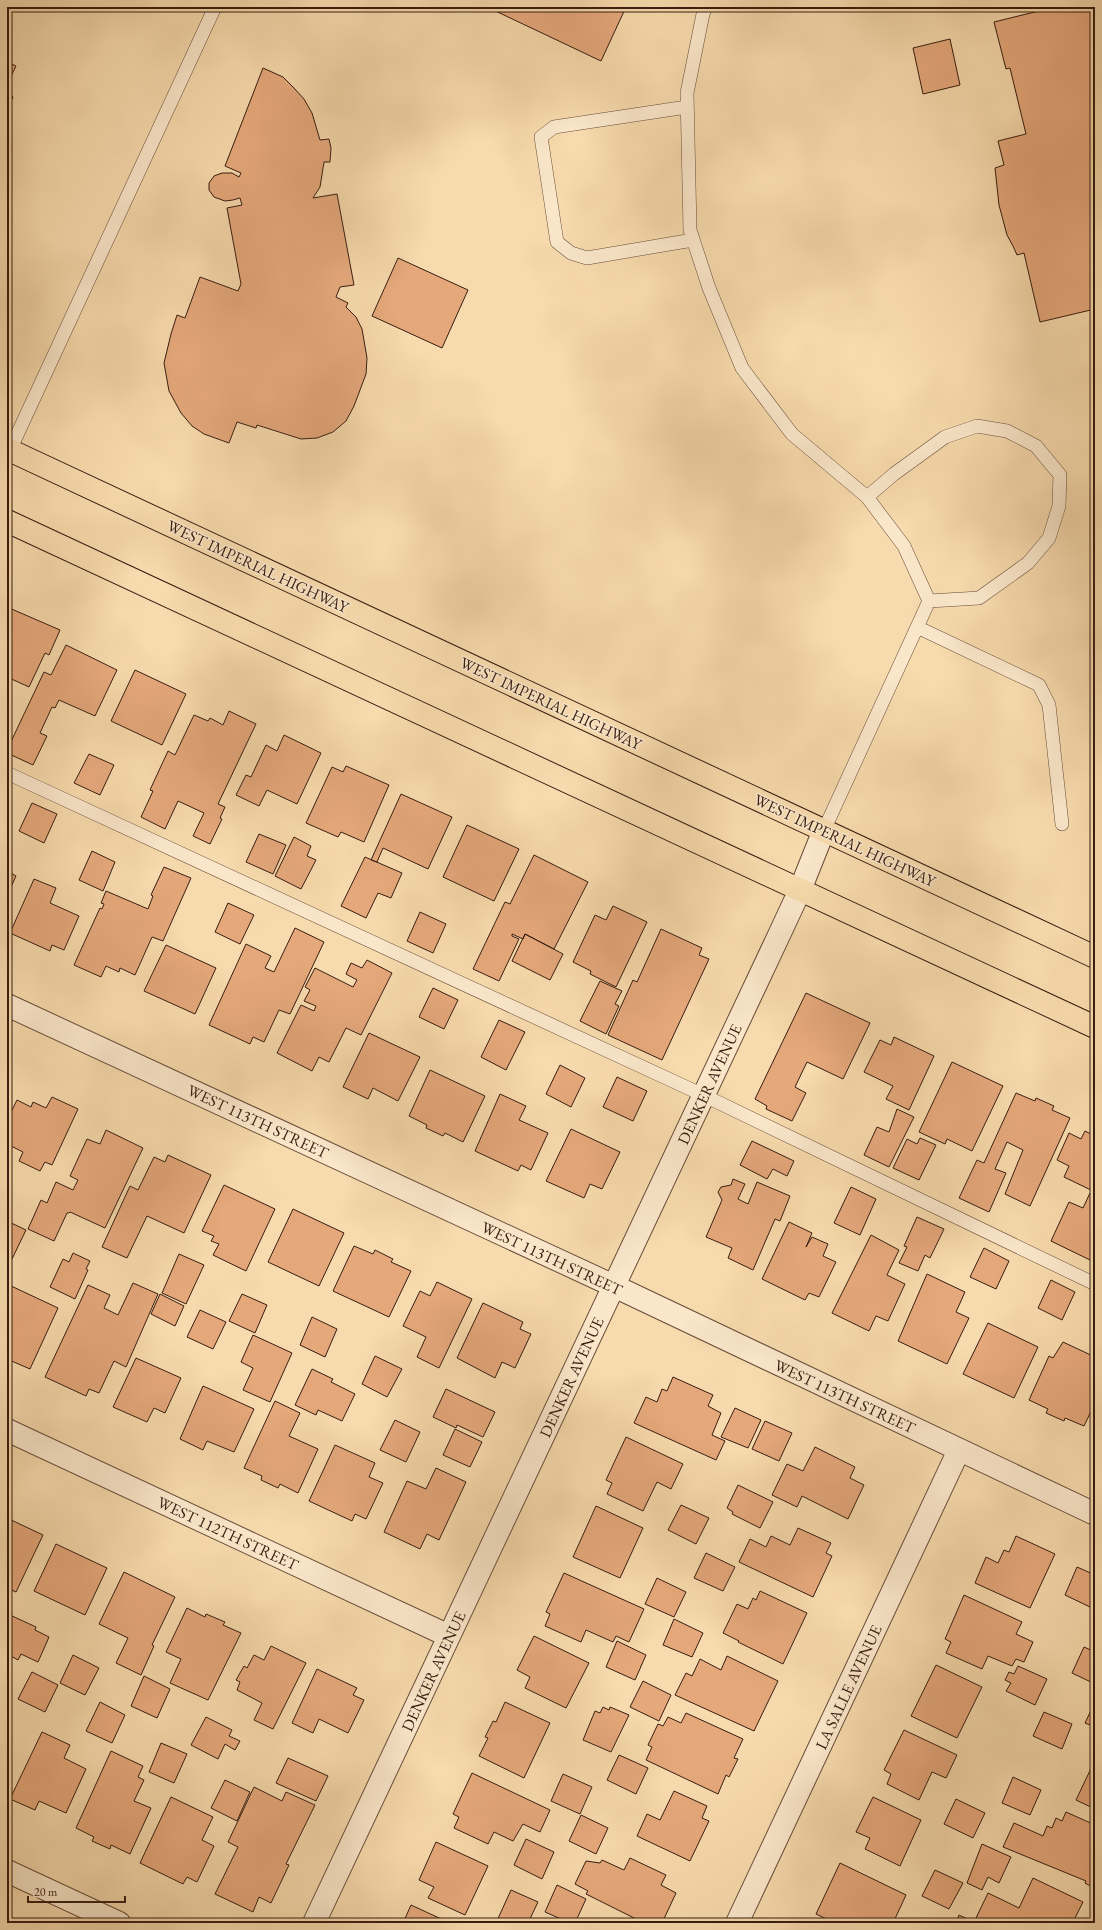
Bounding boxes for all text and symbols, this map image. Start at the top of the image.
street label: WEST IMPERIAL HIGHWAY [164,515,353,618]
street label: WEST IMPERIAL HIGHWAY [457,652,646,755]
street label: WEST IMPERIAL HIGHWAY [751,789,940,892]
street label: DENKER AVENUE [672,1021,747,1148]
street label: WEST 113TH STREET [184,1080,332,1163]
street label: WEST 113TH STREET [478,1217,626,1300]
street label: DENKER AVENUE [534,1314,609,1441]
street label: WEST 113TH STREET [771,1355,919,1438]
street label: WEST 112TH STREET [154,1492,302,1575]
street label: DENKER AVENUE [396,1608,471,1735]
street label: LA SALLE AVENUE [810,1622,887,1753]
scale bar [28,1878,125,1904]
text: 20 m [34,1884,58,1900]

